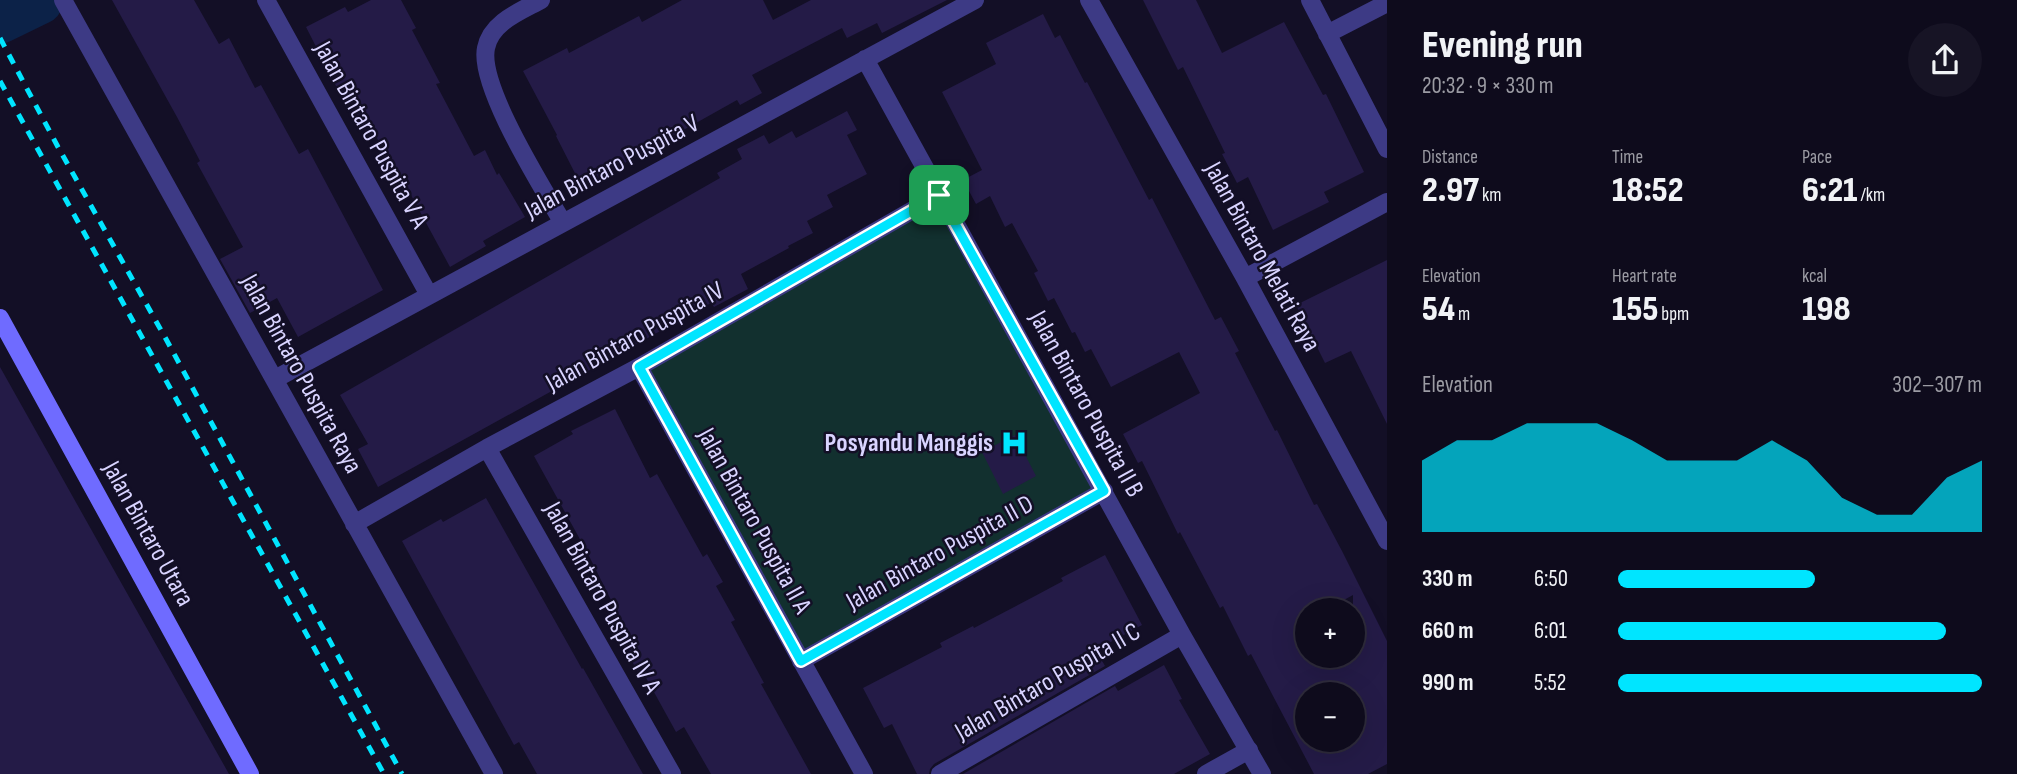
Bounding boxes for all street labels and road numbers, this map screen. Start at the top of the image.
street label: Jalan Bintaro Puspita V A [306,35,436,235]
street label: Jalan Bintaro Puspita V [518,108,705,227]
street label: Jalan Bintaro Melati Raya [1197,156,1327,357]
street label: Jalan Bintaro Puspita Raya [233,268,369,479]
street label: Jalan Bintaro Puspita IV [540,275,730,399]
street label: Jalan Bintaro Puspita II B [1022,305,1150,502]
street label: Jalan Bintaro Puspita II A [690,422,818,620]
street label: Jalan Bintaro Utara [95,455,201,612]
street label: Jalan Bintaro Puspita II D [840,489,1039,618]
street label: Jalan Bintaro Puspita IV A [536,496,668,700]
street label: Jalan Bintaro Puspita II C [949,616,1146,748]

